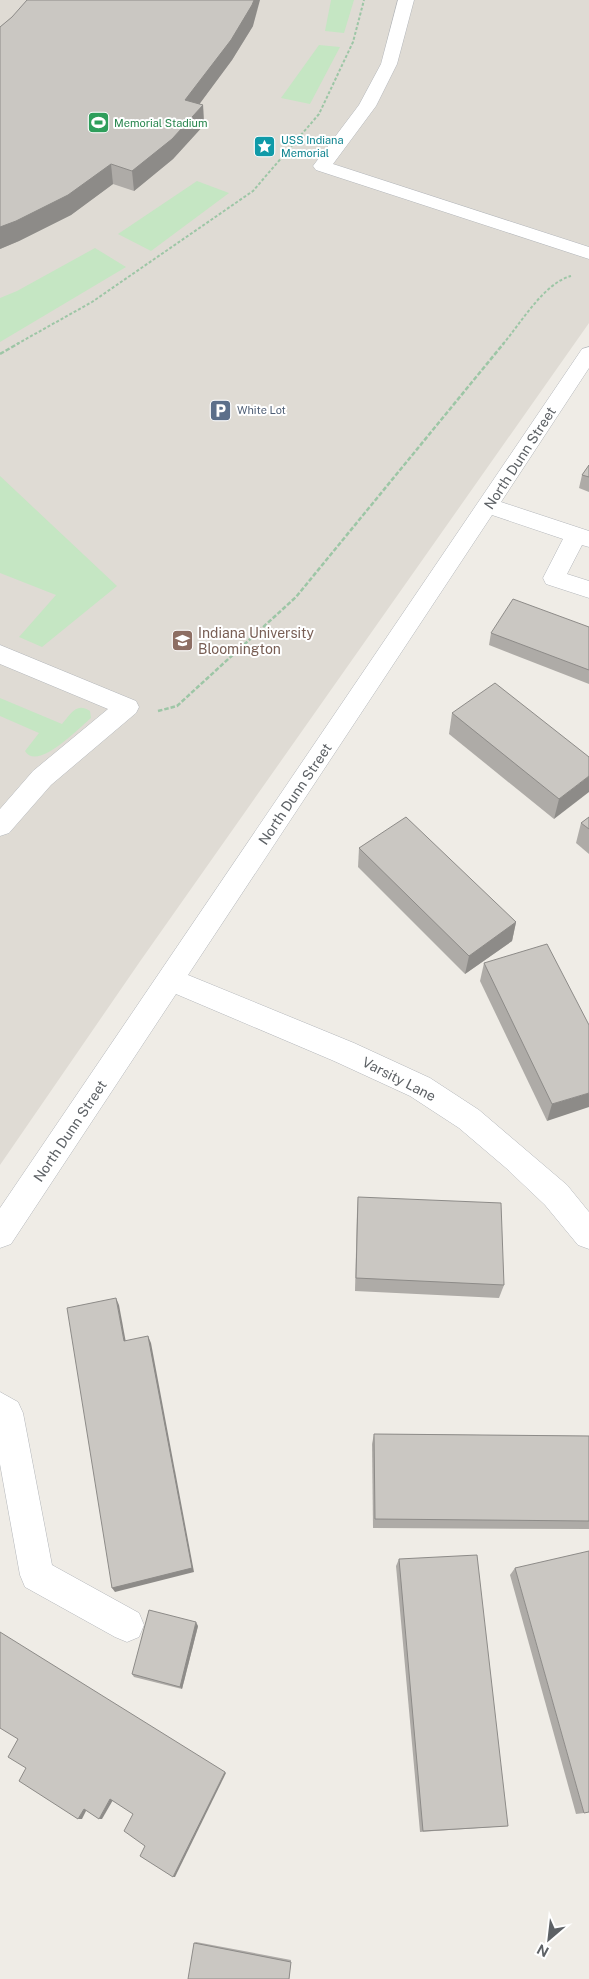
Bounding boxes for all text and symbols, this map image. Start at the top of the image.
sports icon: Memorial Stadium [86,111,110,135]
place label: Memorial Stadium [114,117,208,129]
place icon: USS Indiana Memorial [253,134,277,158]
place label: USS Indiana Memorial [281,134,344,159]
parking icon: White Lot [209,398,233,422]
place label: White Lot [237,404,286,416]
street label: North Dunn Street [481,404,559,512]
place label: Indiana University Bloomington [198,625,315,657]
school or university icon: Indiana University Bloomington [170,629,194,653]
street label: North Dunn Street [255,740,335,848]
street label: Varsity Lane [360,1054,439,1104]
street label: North Dunn Street [30,1077,110,1185]
north arrow [524,1914,574,1964]
text: N [534,1941,551,1960]

